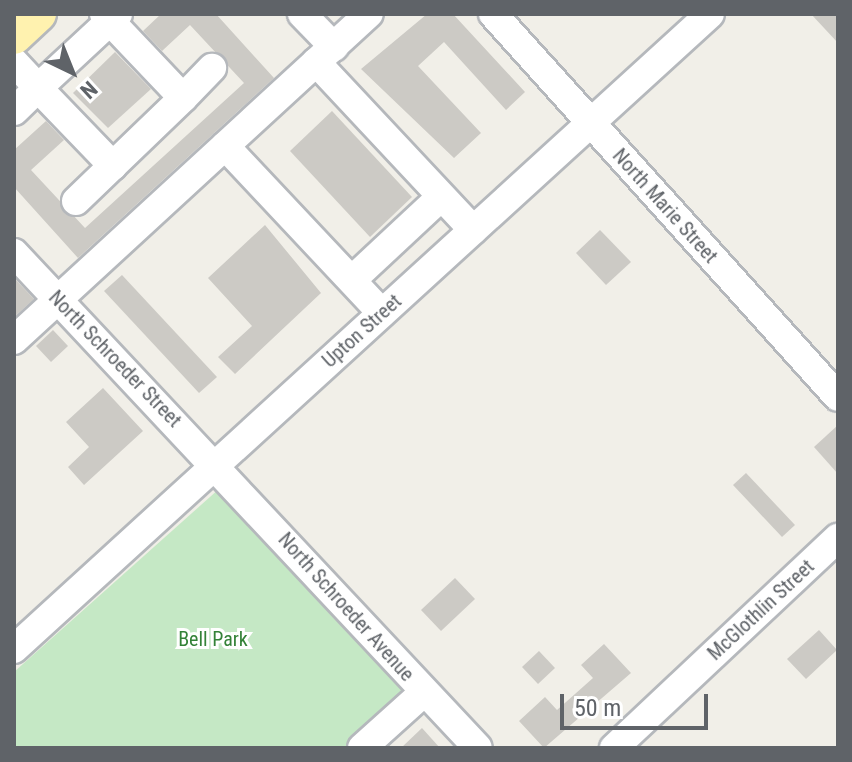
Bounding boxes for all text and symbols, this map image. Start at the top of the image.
north arrow [32,32,112,112]
text: N [75,76,102,104]
street label: North Marie Street [607,144,723,268]
street label: North Schroeder Street [44,286,186,432]
street label: Upton Street [318,289,406,373]
street label: North Schroeder Avenue [273,528,419,686]
street label: McGlothlin Street [703,555,819,665]
park label: Bell Park [178,627,248,651]
scale bar [564,678,712,728]
text: 50 m [574,694,621,722]

